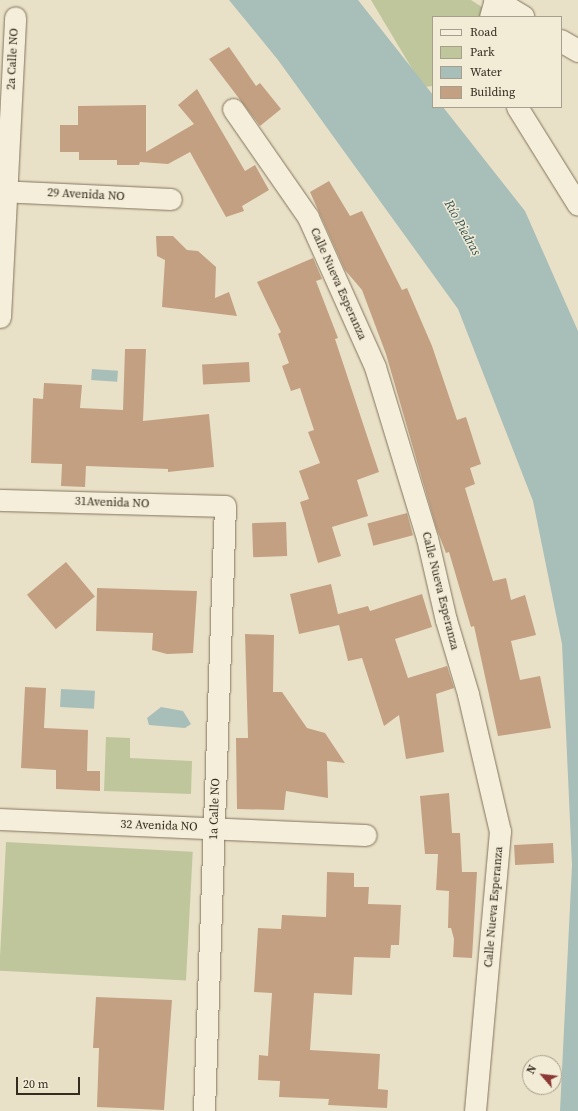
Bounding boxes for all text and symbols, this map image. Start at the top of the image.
legend [432,16,562,108]
text: Road [470,24,497,40]
street label: 2a Calle NO [4,28,22,90]
text: Park [470,44,495,60]
text: Water [470,64,502,80]
text: Building [470,84,515,100]
street label: 29 Avenida NO [47,186,125,204]
water label: Río Piedras [440,198,484,258]
street label: Calle Nueva Esperanza [307,226,369,342]
street label: 31Avenida NO [74,495,150,511]
street label: Calle Nueva Esperanza [418,530,462,652]
street label: 1a Calle NO [207,778,223,840]
street label: 32 Avenida NO [120,817,198,835]
street label: Calle Nueva Esperanza [482,846,506,968]
north arrow [522,1055,562,1095]
text: N [523,1063,540,1077]
scale bar [18,1069,82,1095]
text: 20 m [23,1076,49,1092]

